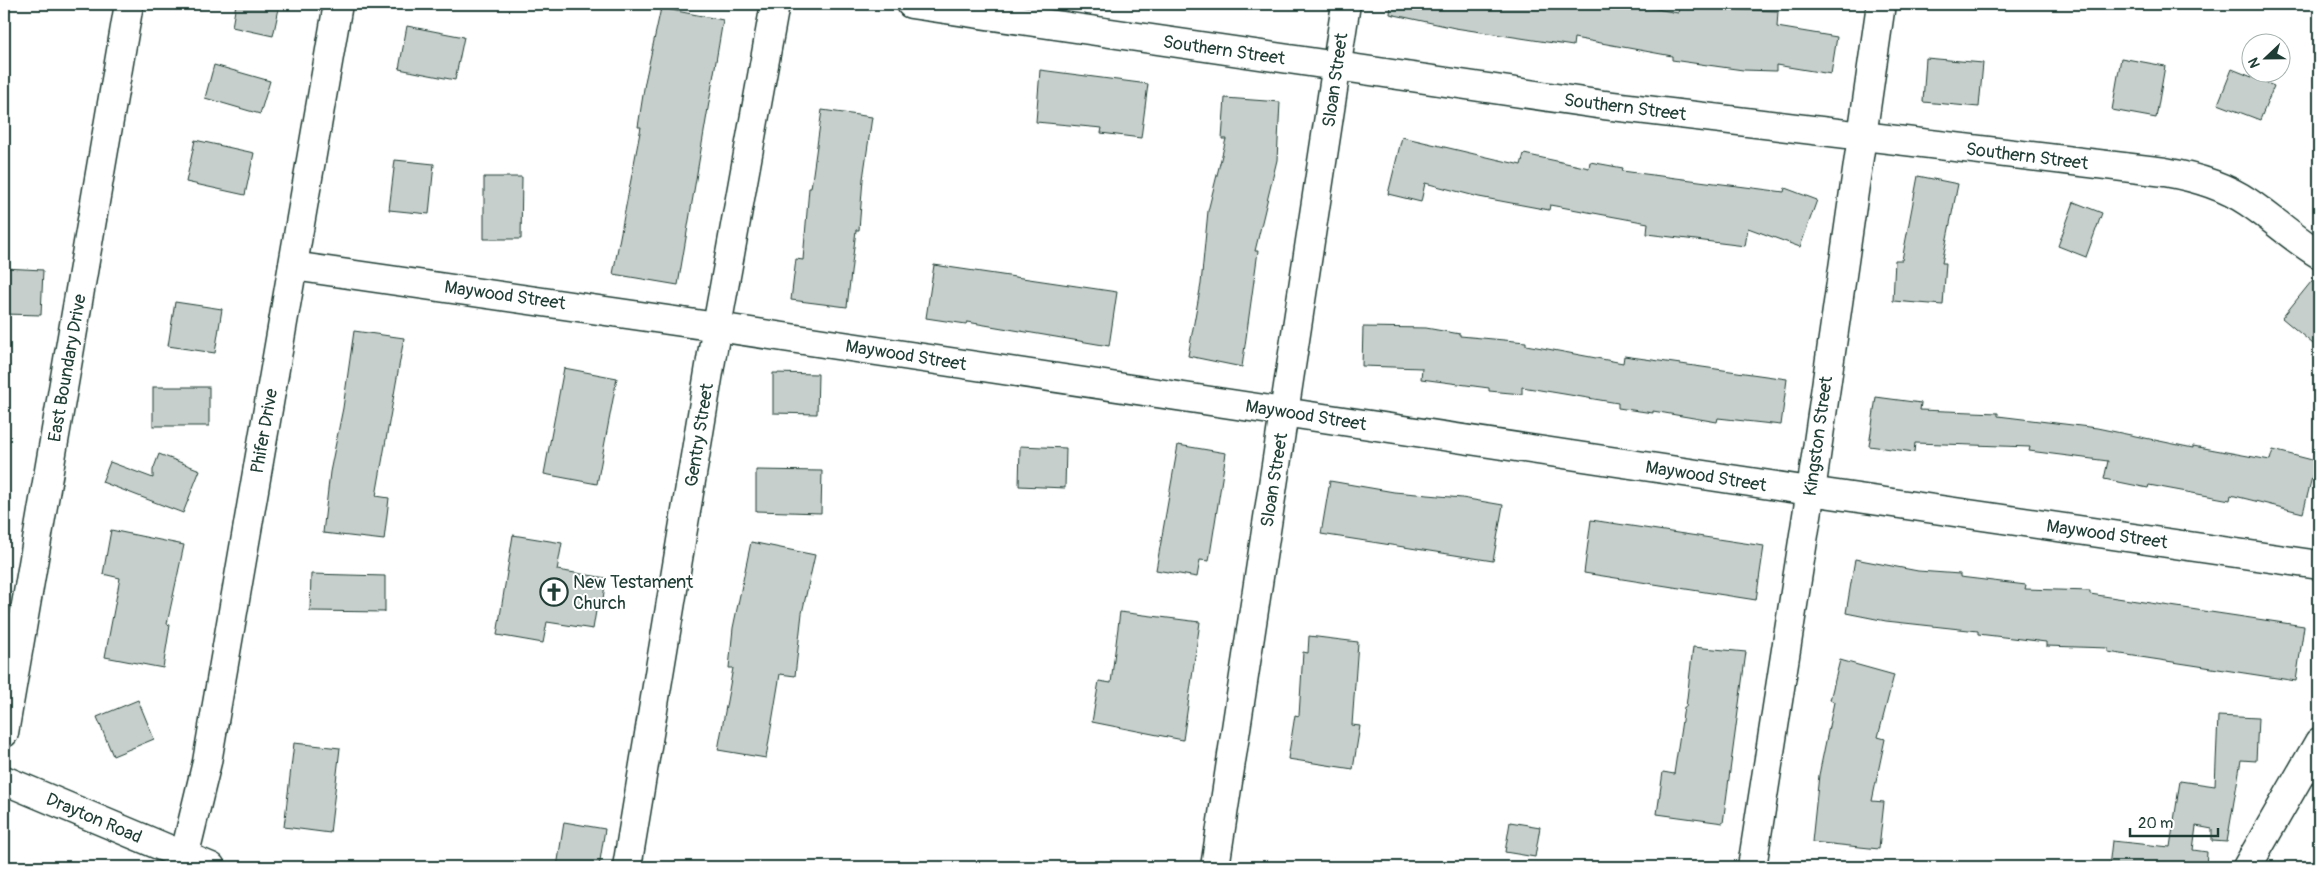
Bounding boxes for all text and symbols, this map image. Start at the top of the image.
street label: Southern Street [1161,31,1287,71]
street label: Sloan Street [1317,31,1354,129]
north arrow [2240,32,2290,82]
text: N [2245,55,2264,70]
street label: Southern Street [1562,89,1688,127]
street label: Southern Street [1964,138,2090,176]
street label: Maywood Street [443,276,568,315]
street label: East Boundary Drive [43,292,92,444]
street label: Maywood Street [844,335,969,377]
street label: Kingston Street [1799,374,1838,497]
street label: Gentry Street [680,381,719,489]
street label: Phifer Drive [246,387,283,475]
street label: Maywood Street [1244,395,1369,437]
street label: Sloan Street [1256,431,1293,529]
street label: Maywood Street [1644,456,1769,498]
street label: Maywood Street [2045,515,2170,554]
place label: New Testament Church [573,571,694,615]
church icon: New Testament Church [539,577,569,607]
street label: Drayton Road [42,788,145,849]
scale bar [2130,806,2218,838]
text: 20 m [2138,814,2173,833]

